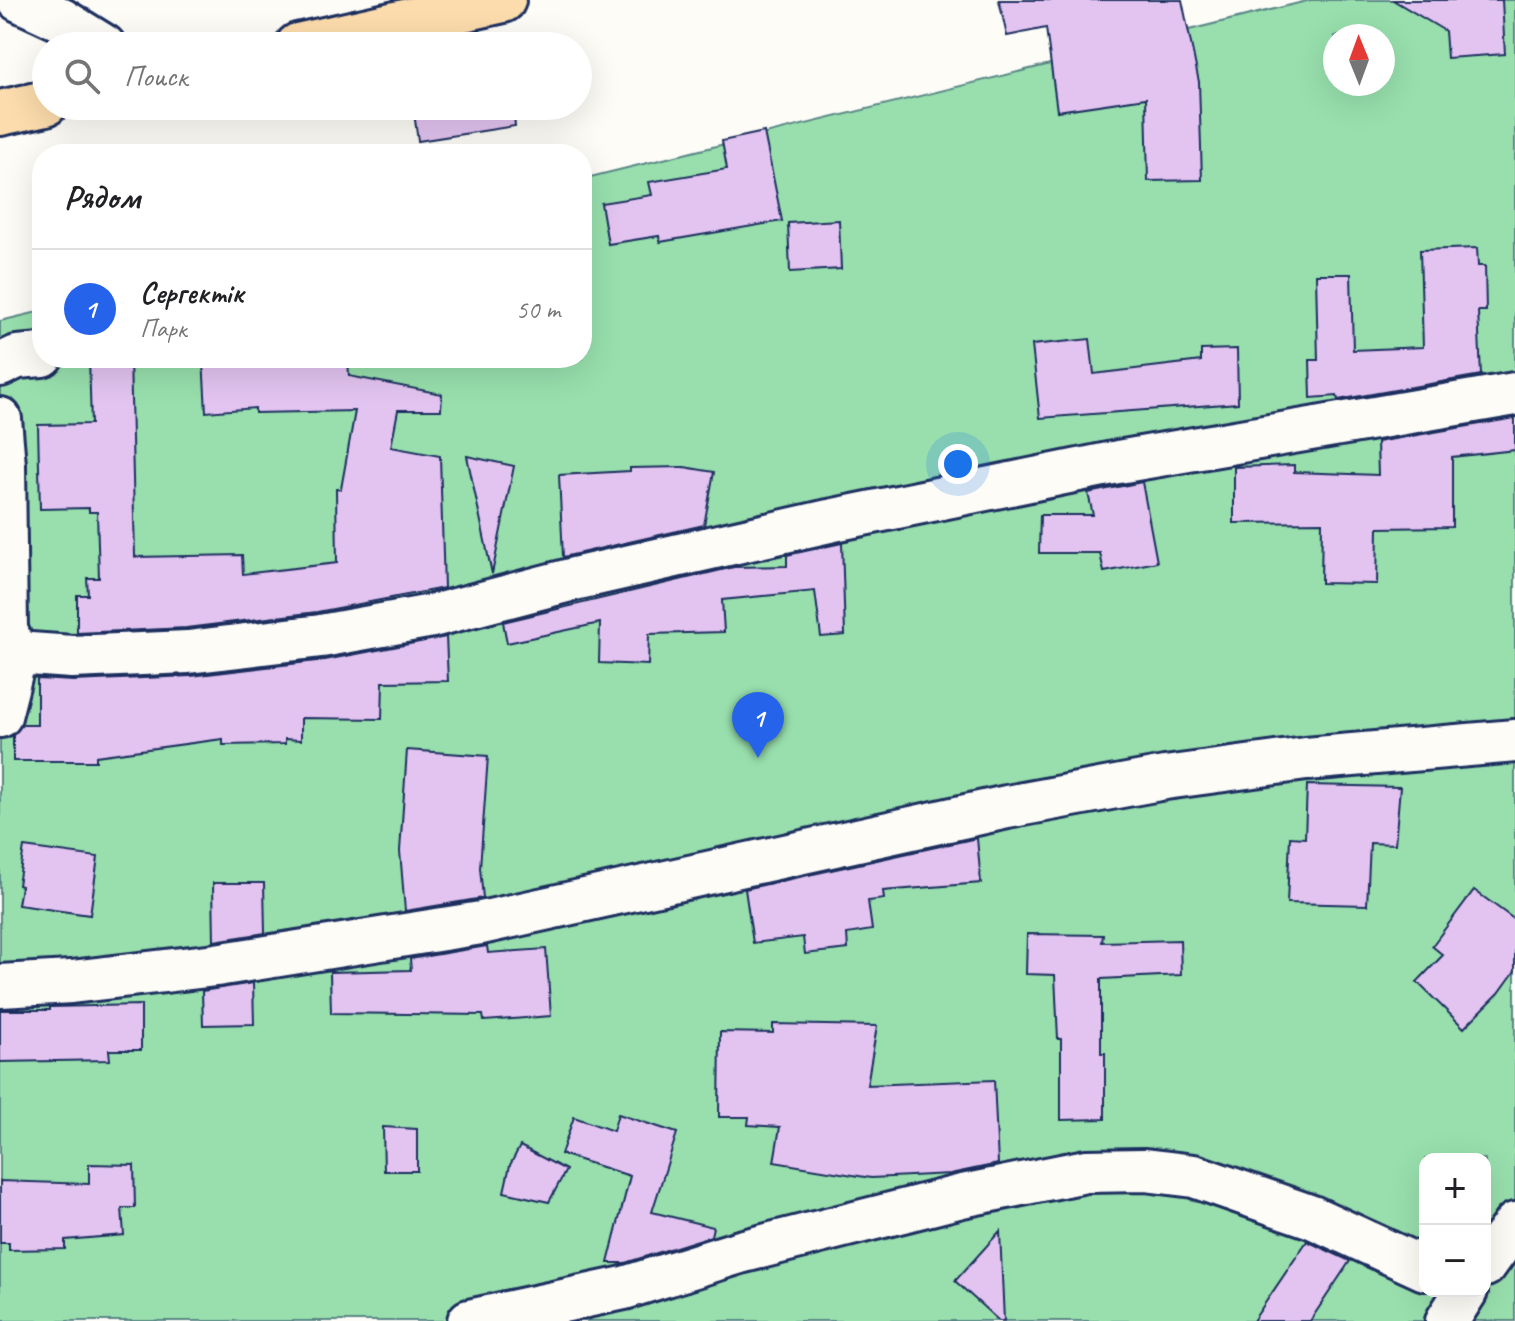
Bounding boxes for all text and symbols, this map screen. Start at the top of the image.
north arrow [1323,24,1395,96]
search box [32,32,592,120]
icon: search [60,54,104,98]
text: Поиск [124,57,187,95]
text: Рядом [64,175,140,218]
text: Сергектік [140,274,243,312]
text: 1 [84,293,96,326]
text: 50 m [516,293,560,326]
text: Парк [140,312,186,345]
your location [938,444,978,484]
pin: 1 [732,692,784,758]
map controls [1419,1153,1491,1297]
button: + [1419,1153,1491,1225]
button: − [1419,1225,1491,1297]

